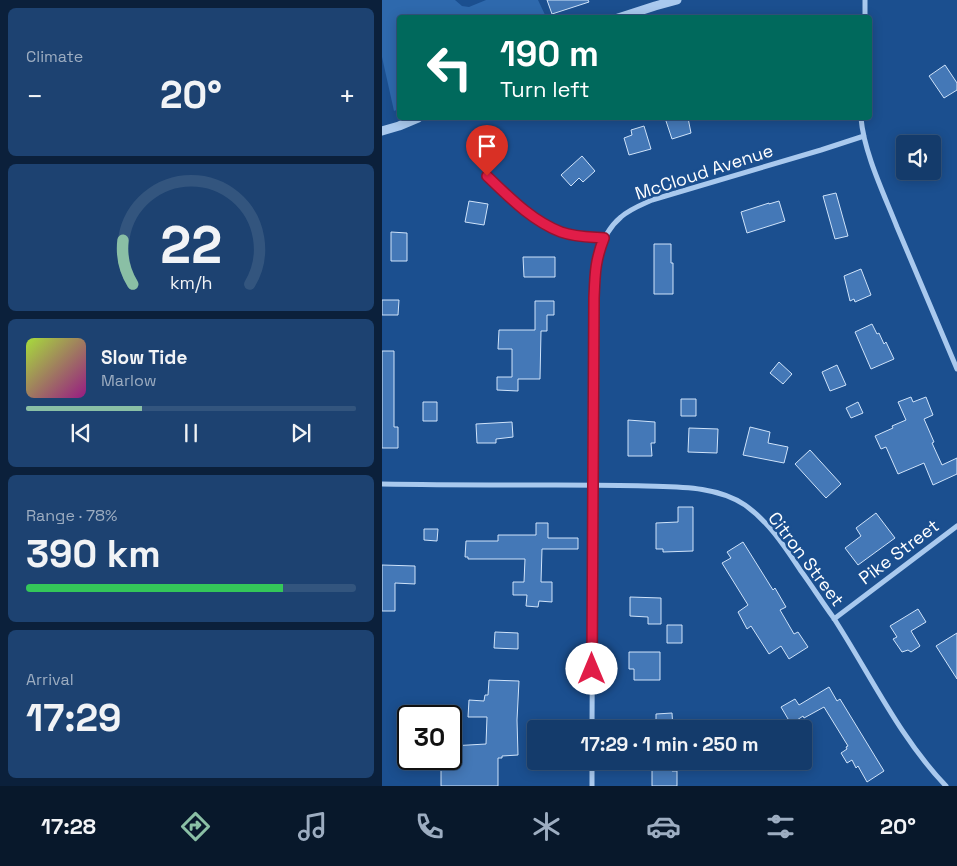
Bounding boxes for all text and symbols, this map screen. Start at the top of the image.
text: 190 m [500,32,599,76]
icon: left [417,35,482,100]
text: Climate [26,46,83,67]
text: 20° [160,71,222,119]
text: Turn left [500,75,590,103]
text: − [26,78,43,114]
text: + [339,78,356,114]
pin [466,125,508,176]
icon: arrive [473,132,501,160]
map controls [896,135,941,180]
button: sound [896,135,941,180]
street label: McCloud Avenue [632,138,776,205]
text: 22 [160,212,222,278]
text: km/h [170,271,212,294]
text: Slow Tide [101,345,187,370]
text: Marlow [101,370,157,391]
icon: previous [67,419,95,447]
icon: pause [177,419,205,447]
icon: next [287,419,315,447]
text: Range · 78% [26,505,117,526]
street label: Citron Street [763,507,849,611]
street label: Pike Street [854,514,943,589]
text: 390 km [26,530,161,578]
position arrow [565,642,617,694]
text: Arrival [26,669,74,690]
text: 17:29 [26,694,121,742]
speed limit sign: 30 [397,705,462,770]
text: 17:29 · 1 min · 250 m [581,732,758,757]
icon: directions [178,809,213,844]
icon: music [295,809,330,844]
icon: phone [412,809,447,844]
icon: climate [529,809,564,844]
icon: car [646,809,681,844]
icon: filters [763,809,798,844]
text: 17:28 [41,812,96,840]
text: 20° [880,812,916,840]

